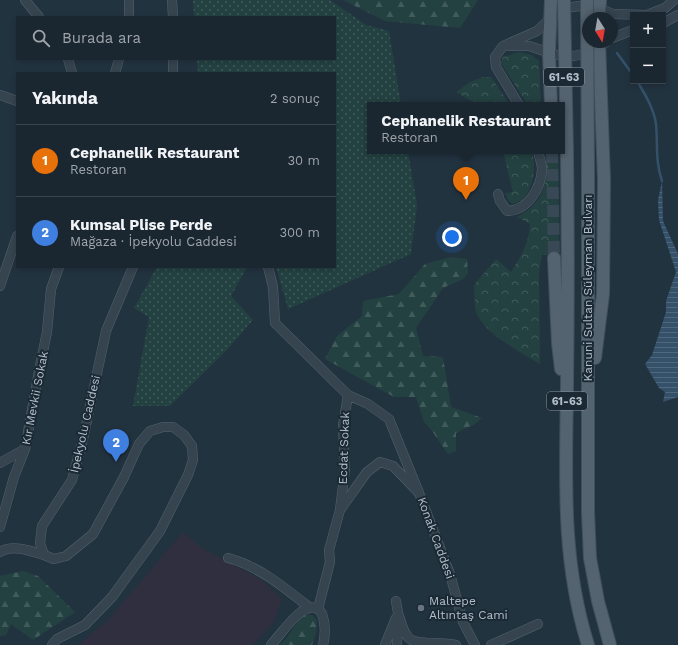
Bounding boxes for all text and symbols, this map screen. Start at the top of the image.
north arrow [582,12,618,48]
map controls [630,12,666,84]
button: + [630,12,666,48]
search box [16,16,336,60]
icon: search [30,27,52,49]
text: Burada ara [62,29,141,47]
button: − [630,48,666,84]
road number: 61-63 [544,68,584,86]
text: Yakında [32,88,98,108]
text: 2 sonuç [270,91,320,106]
popup [367,102,565,154]
text: Cephanelik Restaurant [381,112,551,130]
text: Restoran [381,130,438,145]
text: Cephanelik Restaurant [70,144,239,162]
text: 1 [42,153,48,168]
text: 30 m [288,153,320,168]
text: Restoran [70,162,127,177]
pin: 1 [453,167,479,200]
street label: Kanuni Sultan Süleyman Bulvarı [581,195,595,381]
text: Kumsal Plise Perde [70,216,212,234]
text: 2 [41,225,49,240]
text: 300 m [279,225,320,240]
your location [442,227,462,247]
text: Mağaza · İpekyolu Caddesi [70,234,237,249]
street label: Kır Mevkii Sokak [19,350,51,446]
street label: İpekyolu Caddesi [67,374,103,474]
road number: 61-63 [547,392,587,410]
street label: Ecdat Sokak [336,411,352,484]
pin: 2 [103,429,129,462]
street label: Konak Caddesi [415,495,457,581]
place label: Maltepe Altıntaş Cami [429,594,508,622]
marker: Maltepe Altıntaş Cami [416,603,426,613]

